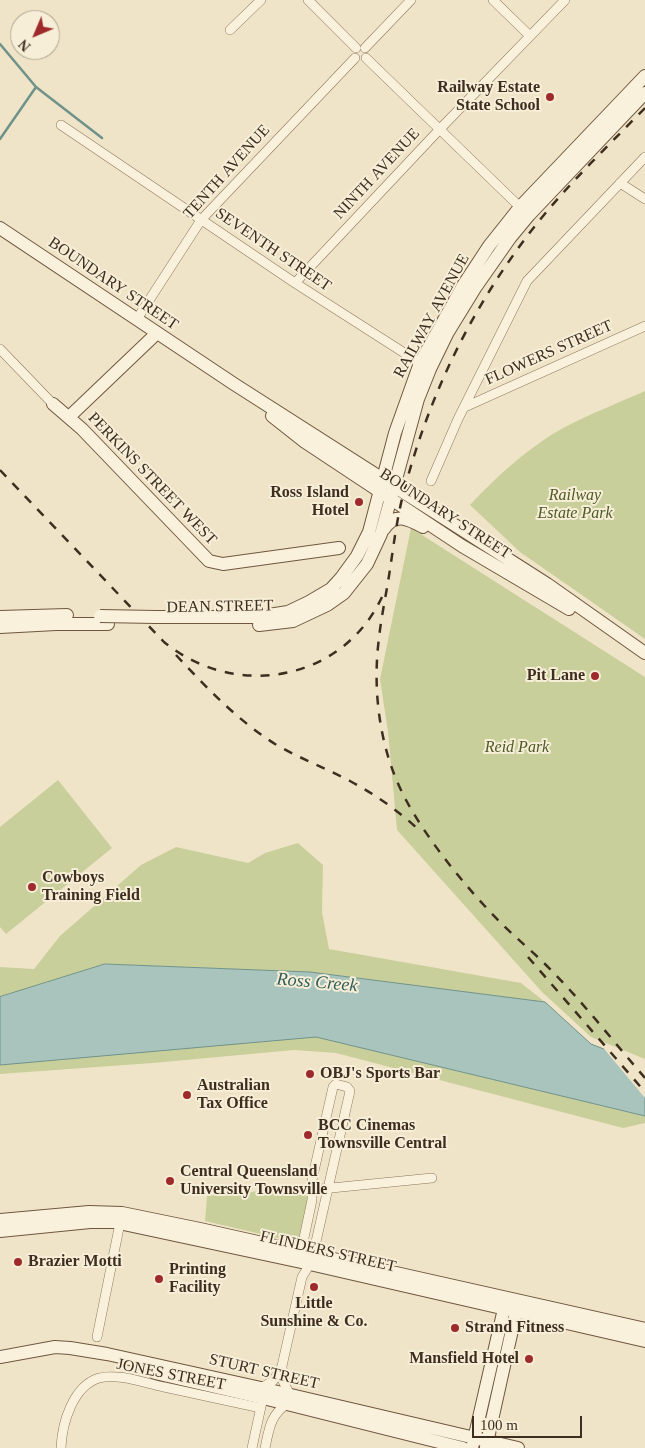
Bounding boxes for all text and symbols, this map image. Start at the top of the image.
north arrow [10,10,60,60]
text: N [16,36,34,54]
place label: Railway Estate State School [437,78,540,116]
marker: Railway Estate State School [544,91,556,103]
street label: TENTH AVENUE [180,121,274,223]
street label: NINTH AVENUE [330,124,424,224]
street label: SEVENTH STREET [211,204,335,296]
street label: BOUNDARY STREET [44,233,182,335]
street label: RAILWAY AVENUE [390,251,474,381]
street label: FLOWERS STREET [482,316,616,390]
street label: PERKINS STREET WEST [84,409,220,549]
street label: BOUNDARY STREET [376,464,514,564]
place label: Ross Island Hotel [270,483,349,521]
park label: Railway Estate Park [537,486,613,524]
marker: Ross Island Hotel [353,496,365,508]
street label: DEAN STREET [166,596,274,618]
place label: Pit Lane [527,666,585,686]
marker: Pit Lane [589,670,601,682]
park label: Reid Park [485,738,549,758]
place label: Cowboys Training Field [42,868,140,906]
marker: Cowboys Training Field [26,881,38,893]
water label: Ross Creek [276,969,358,997]
place label: OBJ's Sports Bar [320,1064,440,1084]
marker: OBJ's Sports Bar [304,1068,316,1080]
place label: Australian Tax Office [197,1076,270,1114]
marker: Australian Tax Office [181,1089,193,1101]
place label: BCC Cinemas Townsville Central [318,1116,447,1154]
marker: BCC Cinemas Townsville Central [302,1129,314,1141]
place label: Central Queensland University Townsville [180,1162,327,1200]
marker: Central Queensland University Townsville [164,1175,176,1187]
street label: FLINDERS STREET [258,1227,398,1277]
place label: Brazier Motti [28,1252,122,1272]
marker: Brazier Motti [12,1256,24,1268]
place label: Printing Facility [169,1260,226,1298]
marker: Printing Facility [153,1273,165,1285]
marker: Little Sunshine & Co. [308,1281,320,1293]
place label: Little Sunshine & Co. [260,1294,368,1332]
place label: Strand Fitness [465,1318,564,1338]
marker: Strand Fitness [449,1322,461,1334]
place label: Mansfield Hotel [409,1349,519,1369]
street label: STURT STREET [207,1350,321,1394]
marker: Mansfield Hotel [523,1353,535,1365]
street label: JONES STREET [115,1355,227,1395]
scale bar [475,1406,585,1438]
text: 100 m [480,1417,518,1433]

